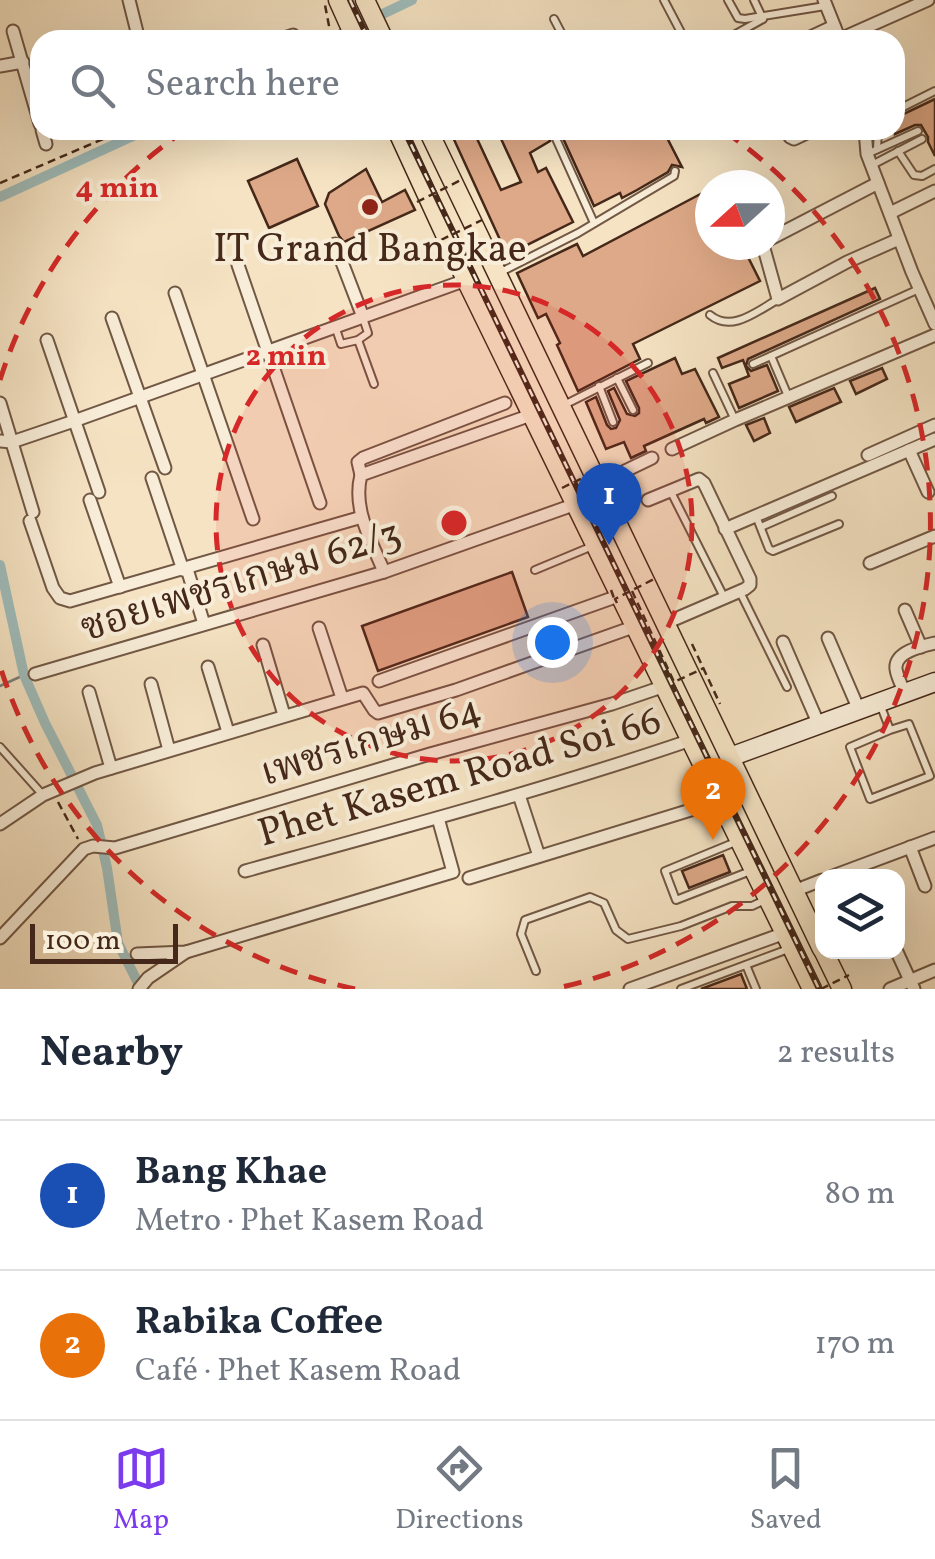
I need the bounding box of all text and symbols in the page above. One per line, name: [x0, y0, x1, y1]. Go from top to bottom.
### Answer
search box: [30, 30, 905, 140]
icon: search: [65, 58, 120, 113]
text: Search here: [145, 59, 340, 112]
text: 4 min: [75, 168, 159, 210]
north arrow: [695, 170, 785, 260]
marker: IT Grand Bangkae: [359, 196, 381, 218]
place label: IT Grand Bangkae: [213, 223, 527, 279]
text: 2 min: [246, 336, 326, 378]
pin: 1: [576, 462, 642, 545]
centre of rings: [436, 505, 472, 541]
street label: ซอยเพชรเกษม 62/3: [74, 507, 408, 658]
your location: [527, 617, 578, 668]
street label: เพชรเกษม 64: [254, 683, 489, 803]
street label: Phet Kasem Road Soi 66: [252, 694, 668, 863]
pin: 2: [680, 758, 746, 840]
map controls: [815, 869, 905, 959]
button: layers: [815, 869, 905, 959]
scale bar: [30, 919, 178, 964]
text: 100 m: [45, 922, 120, 961]
text: Nearby: [40, 1025, 183, 1084]
text: 2 results: [777, 1032, 895, 1076]
text: Bang Khae: [135, 1147, 327, 1200]
text: 1: [66, 1173, 79, 1217]
text: 80 m: [825, 1173, 895, 1217]
text: Metro · Phet Kasem Road: [135, 1200, 484, 1244]
text: Rabika Coffee: [135, 1297, 383, 1350]
text: 2: [64, 1323, 81, 1367]
text: 170 m: [814, 1323, 895, 1367]
text: Café · Phet Kasem Road: [135, 1350, 461, 1394]
tab: Map: [113, 1441, 169, 1540]
tab: Directions: [395, 1441, 524, 1540]
tab: Saved: [750, 1441, 822, 1540]

